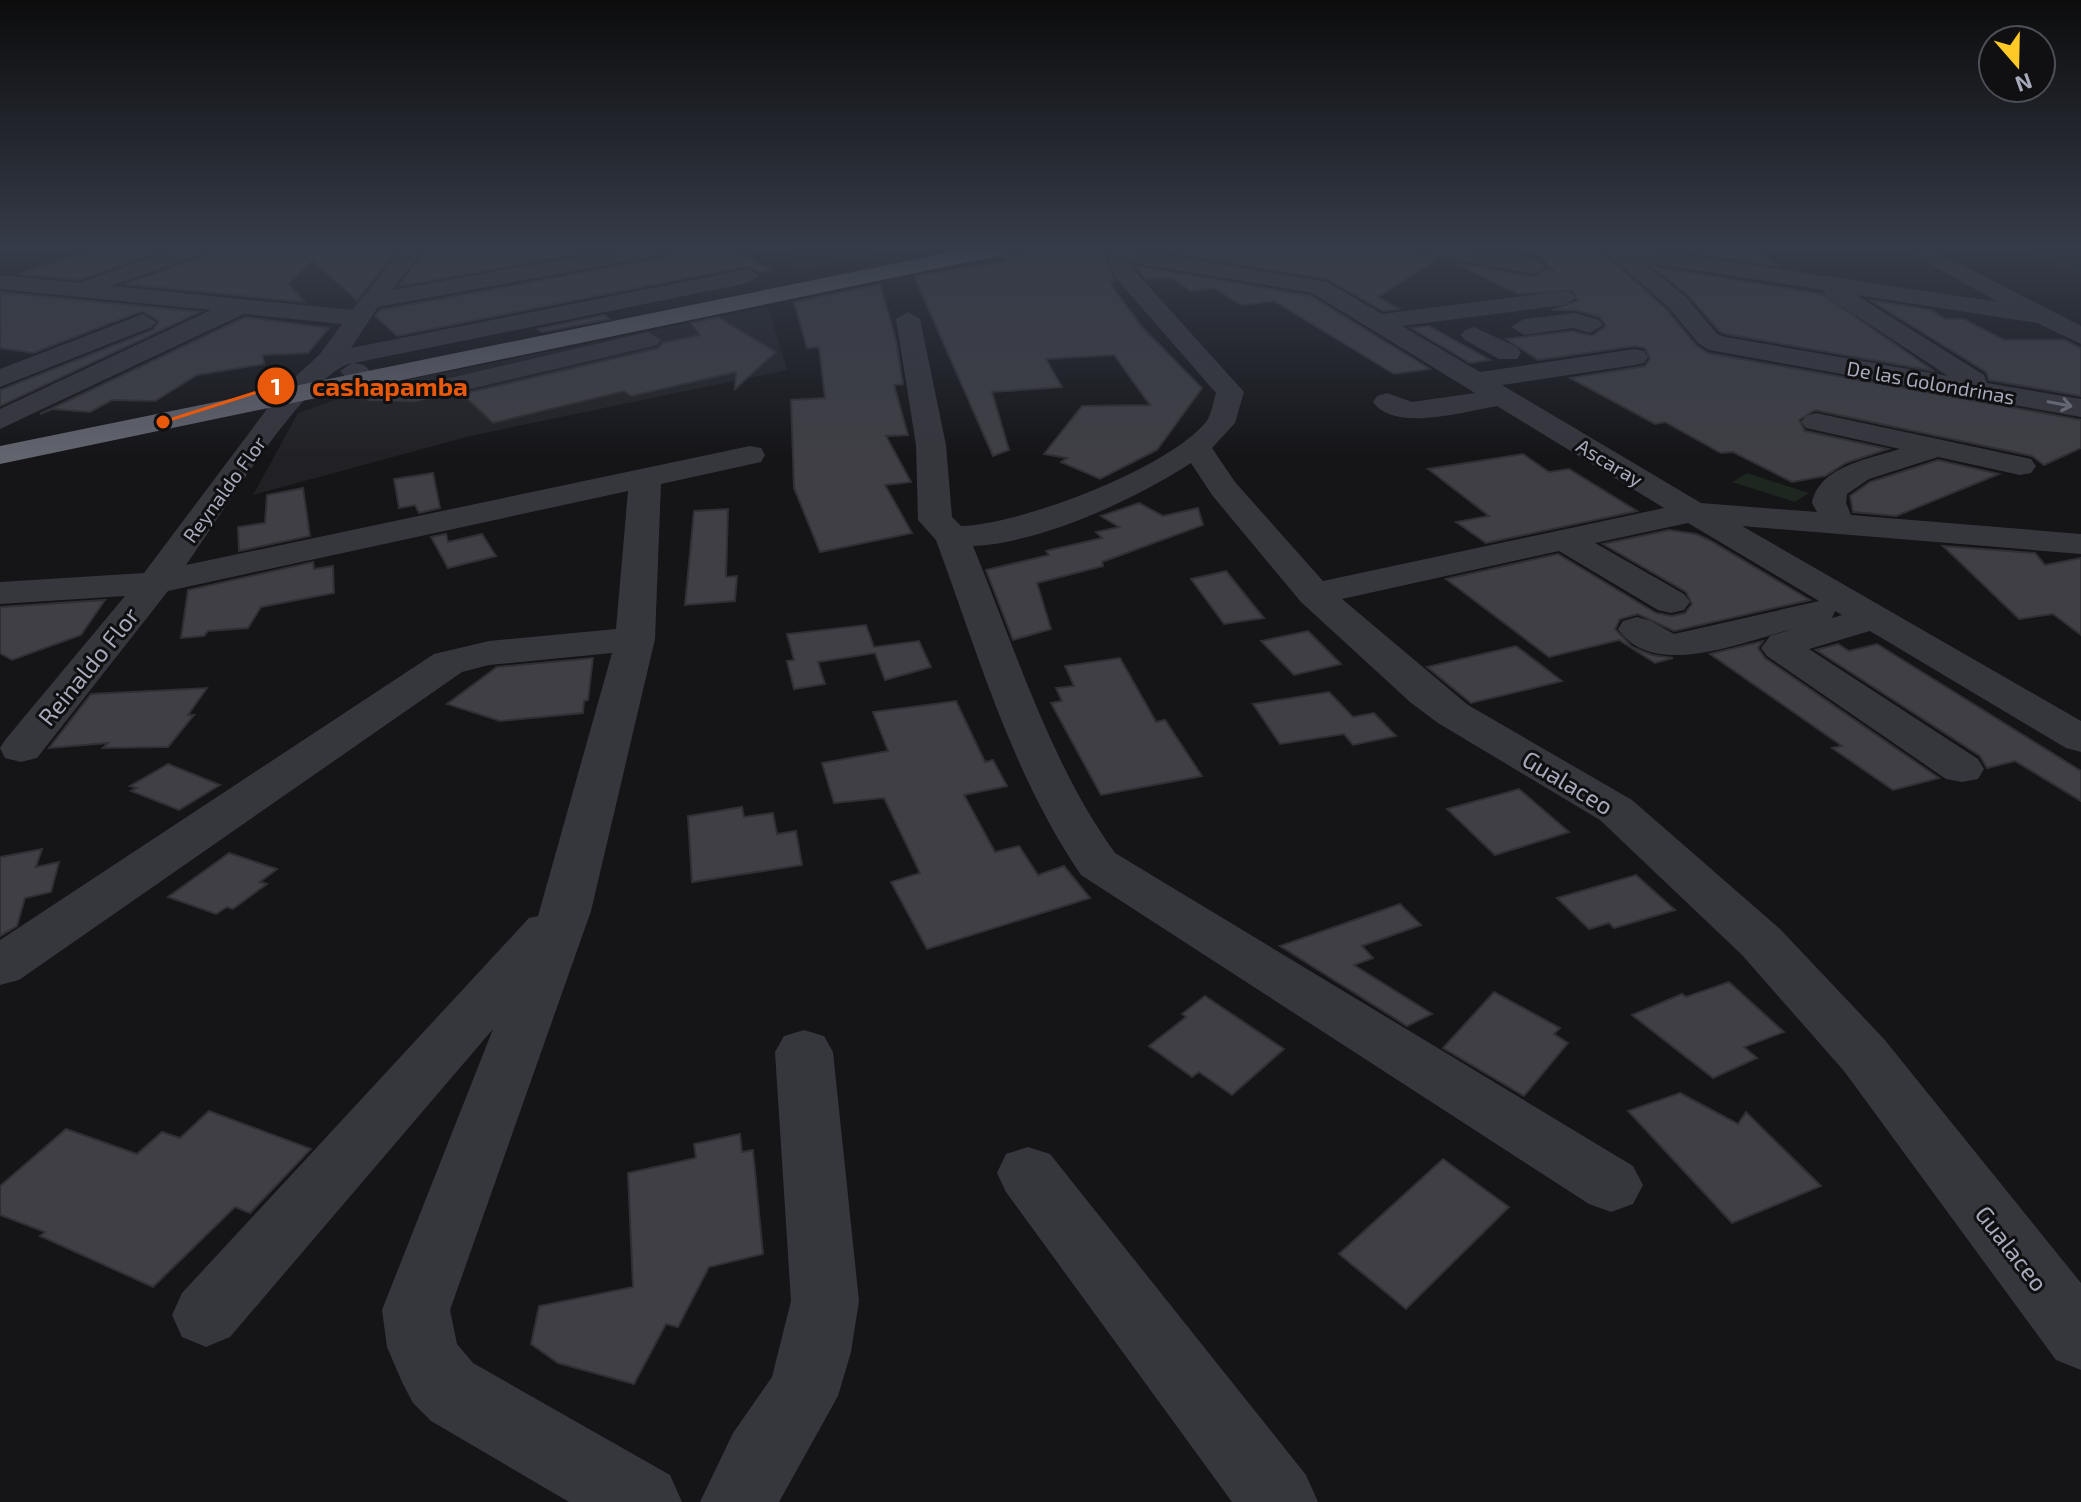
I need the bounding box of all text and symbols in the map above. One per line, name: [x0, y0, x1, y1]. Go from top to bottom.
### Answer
north arrow: [1977, 24, 2057, 104]
text: N: [2012, 69, 2036, 99]
street label: De las Golondrinas: [1845, 355, 2017, 409]
callout: cashapamba: [256, 361, 484, 411]
text: cashapamba: [312, 370, 468, 401]
text: 1: [271, 371, 281, 400]
one-way arrow: [2046, 398, 2072, 413]
street label: Reynaldo Flor: [177, 431, 271, 547]
street label: Ascaray: [1573, 433, 1648, 491]
street label: Reinaldo Flor: [31, 601, 145, 731]
street label: Gualaceo: [1518, 744, 1618, 820]
street label: Gualaceo: [1970, 1200, 2054, 1296]

